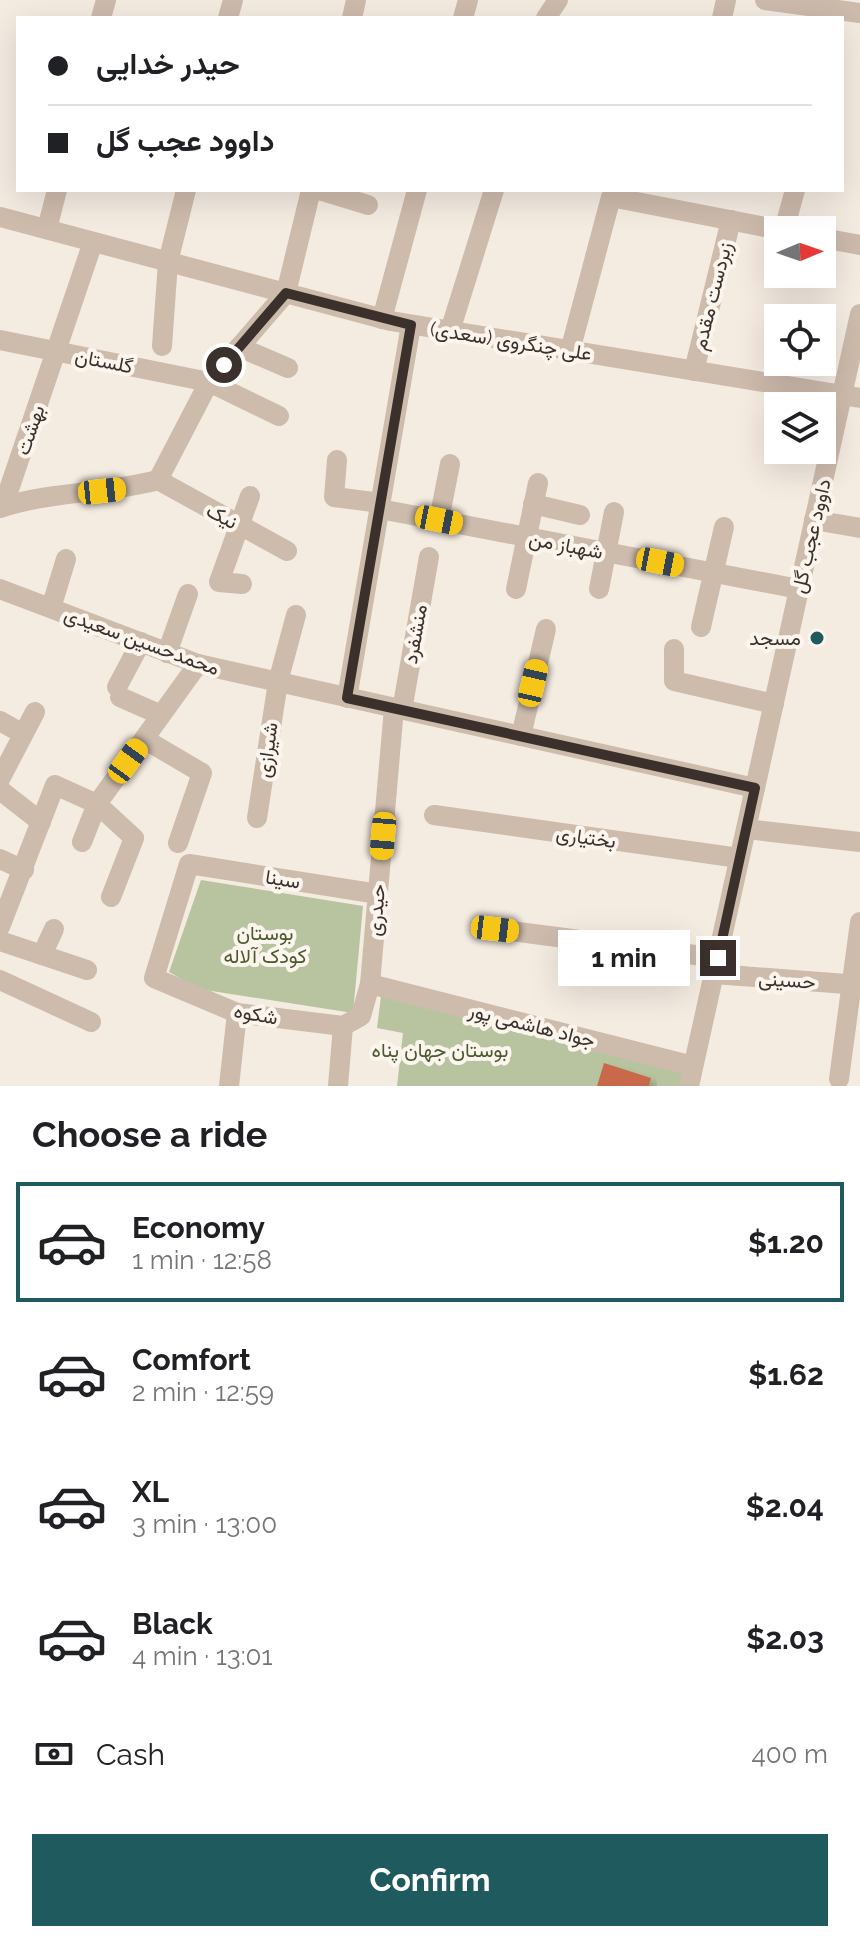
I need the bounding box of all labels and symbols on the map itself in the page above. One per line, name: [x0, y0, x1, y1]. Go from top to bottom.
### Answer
north arrow: [764, 216, 836, 288]
street label: زبردست مقدم: [687, 239, 738, 353]
street label: علی چنگروی (سعدی): [428, 316, 594, 368]
street label: گلستان: [73, 344, 135, 378]
route start: [206, 347, 242, 383]
street label: بهشت: [10, 402, 51, 458]
street label: داوود عجب گل: [786, 476, 837, 596]
car: [77, 477, 127, 505]
street label: نیک: [202, 498, 242, 534]
car: [413, 504, 465, 536]
street label: شهباز من: [527, 526, 605, 565]
car: [634, 546, 686, 578]
street label: محمدحسین سعیدی: [61, 602, 223, 680]
street label: منشفرد: [398, 602, 433, 666]
place label: مسجد: [749, 626, 801, 650]
marker: مسجد: [808, 629, 826, 647]
car: [516, 657, 550, 709]
street label: شیرازی: [251, 721, 284, 779]
car: [104, 735, 152, 787]
car: [369, 811, 397, 861]
street label: بختیاری: [554, 821, 617, 854]
street label: سینا: [264, 864, 302, 894]
street label: حیدری: [362, 883, 391, 937]
car: [470, 914, 520, 944]
park label: بوستان کودک آلاله: [223, 921, 307, 969]
callout: 1 min: [558, 930, 690, 986]
route end: [700, 940, 736, 976]
street label: حسینی: [758, 966, 816, 994]
street label: جواد هاشمی پور: [465, 997, 598, 1054]
street label: شکوه: [232, 998, 280, 1031]
park label: بوستان جهان پناه: [372, 1038, 508, 1064]

